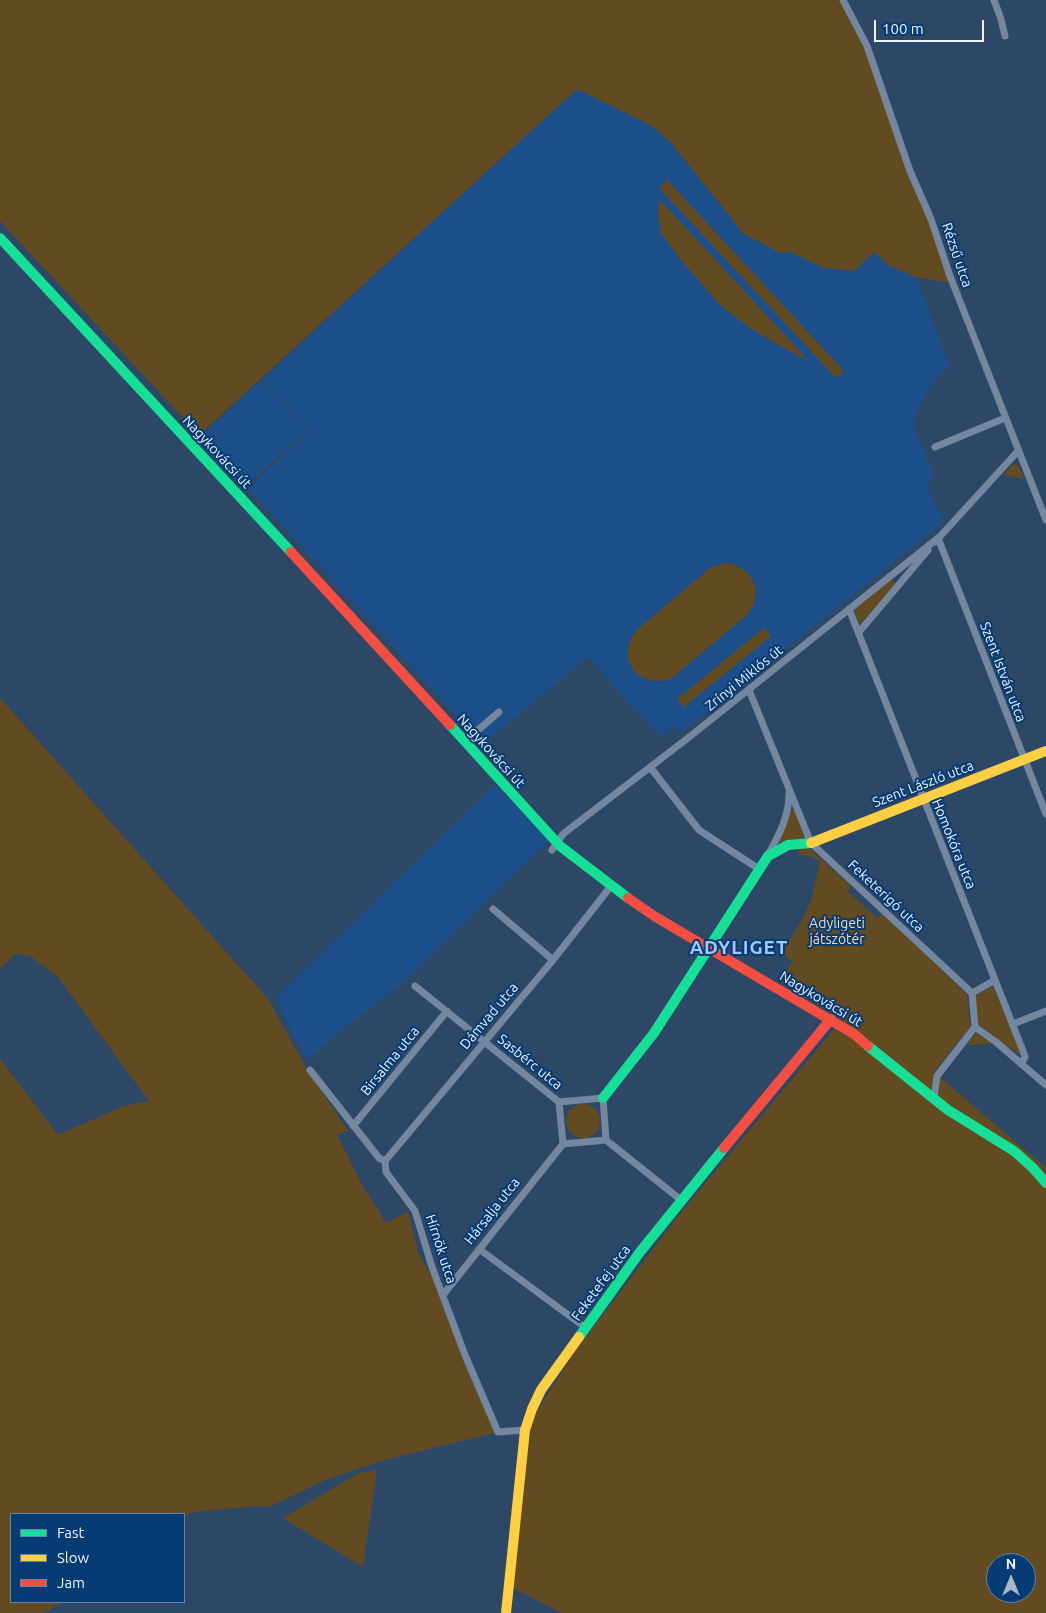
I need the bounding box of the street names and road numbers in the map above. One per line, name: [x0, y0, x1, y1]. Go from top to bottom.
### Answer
street label: Rézsű utca: [938, 220, 976, 290]
street label: Nagykovácsi út: [179, 412, 255, 492]
street label: Szent István utca: [976, 620, 1030, 724]
street label: Zrínyi Miklós út: [702, 642, 786, 714]
street label: Nagykovácsi út: [453, 711, 529, 791]
street label: Szent László utca: [870, 757, 976, 811]
street label: Homokóra utca: [928, 796, 980, 892]
street label: Feketerigó utca: [844, 856, 928, 936]
street label: Nagykovácsi út: [777, 968, 865, 1030]
street label: Dámvad utca: [456, 979, 522, 1053]
street label: Birsalma utca: [357, 1023, 423, 1099]
street label: Sasbérc utca: [494, 1031, 566, 1093]
street label: Hársalja utca: [461, 1174, 523, 1248]
street label: Hírnök utca: [422, 1212, 460, 1286]
street label: Feketefej utca: [568, 1242, 634, 1324]

